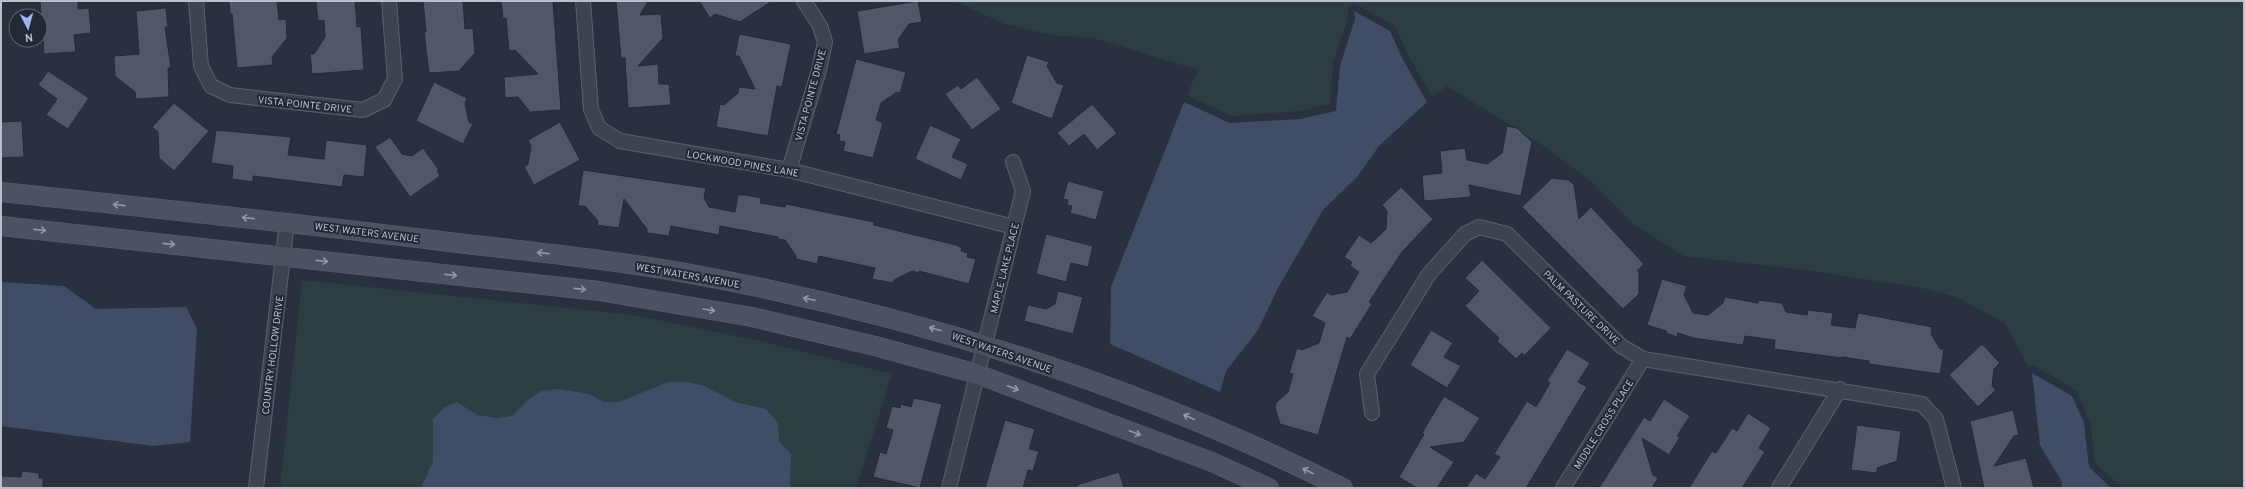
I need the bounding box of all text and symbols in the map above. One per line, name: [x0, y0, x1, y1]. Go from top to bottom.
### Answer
north arrow: [8, 8, 48, 48]
text: N: [24, 30, 34, 44]
street label: VISTA POINTE DRIVE: [793, 48, 830, 143]
street label: VISTA POINTE DRIVE: [257, 94, 353, 117]
street label: LOCKWOOD PINES LANE: [686, 148, 800, 181]
one-way arrow: [113, 201, 126, 208]
one-way arrow: [242, 214, 255, 222]
street label: WEST WATERS AVENUE: [314, 221, 420, 246]
street label: MAPLE LAKE PLACE: [988, 222, 1023, 315]
one-way arrow: [33, 227, 46, 234]
one-way arrow: [162, 240, 175, 248]
one-way arrow: [537, 249, 550, 257]
one-way arrow: [315, 257, 328, 264]
street label: WEST WATERS AVENUE: [635, 261, 741, 292]
street label: PALM PASTURE DRIVE: [1540, 268, 1622, 348]
one-way arrow: [444, 271, 457, 279]
one-way arrow: [573, 285, 586, 293]
one-way arrow: [803, 294, 816, 302]
street label: COUNTRY HOLLOW DRIVE: [260, 295, 287, 415]
one-way arrow: [702, 306, 715, 314]
one-way arrow: [929, 325, 942, 333]
street label: WEST WATERS AVENUE: [950, 330, 1053, 377]
street label: MIDDLE CROSS PLACE: [1571, 377, 1637, 472]
one-way arrow: [1007, 384, 1019, 392]
one-way arrow: [1184, 413, 1196, 421]
one-way arrow: [1128, 430, 1140, 438]
one-way arrow: [1302, 466, 1314, 474]

